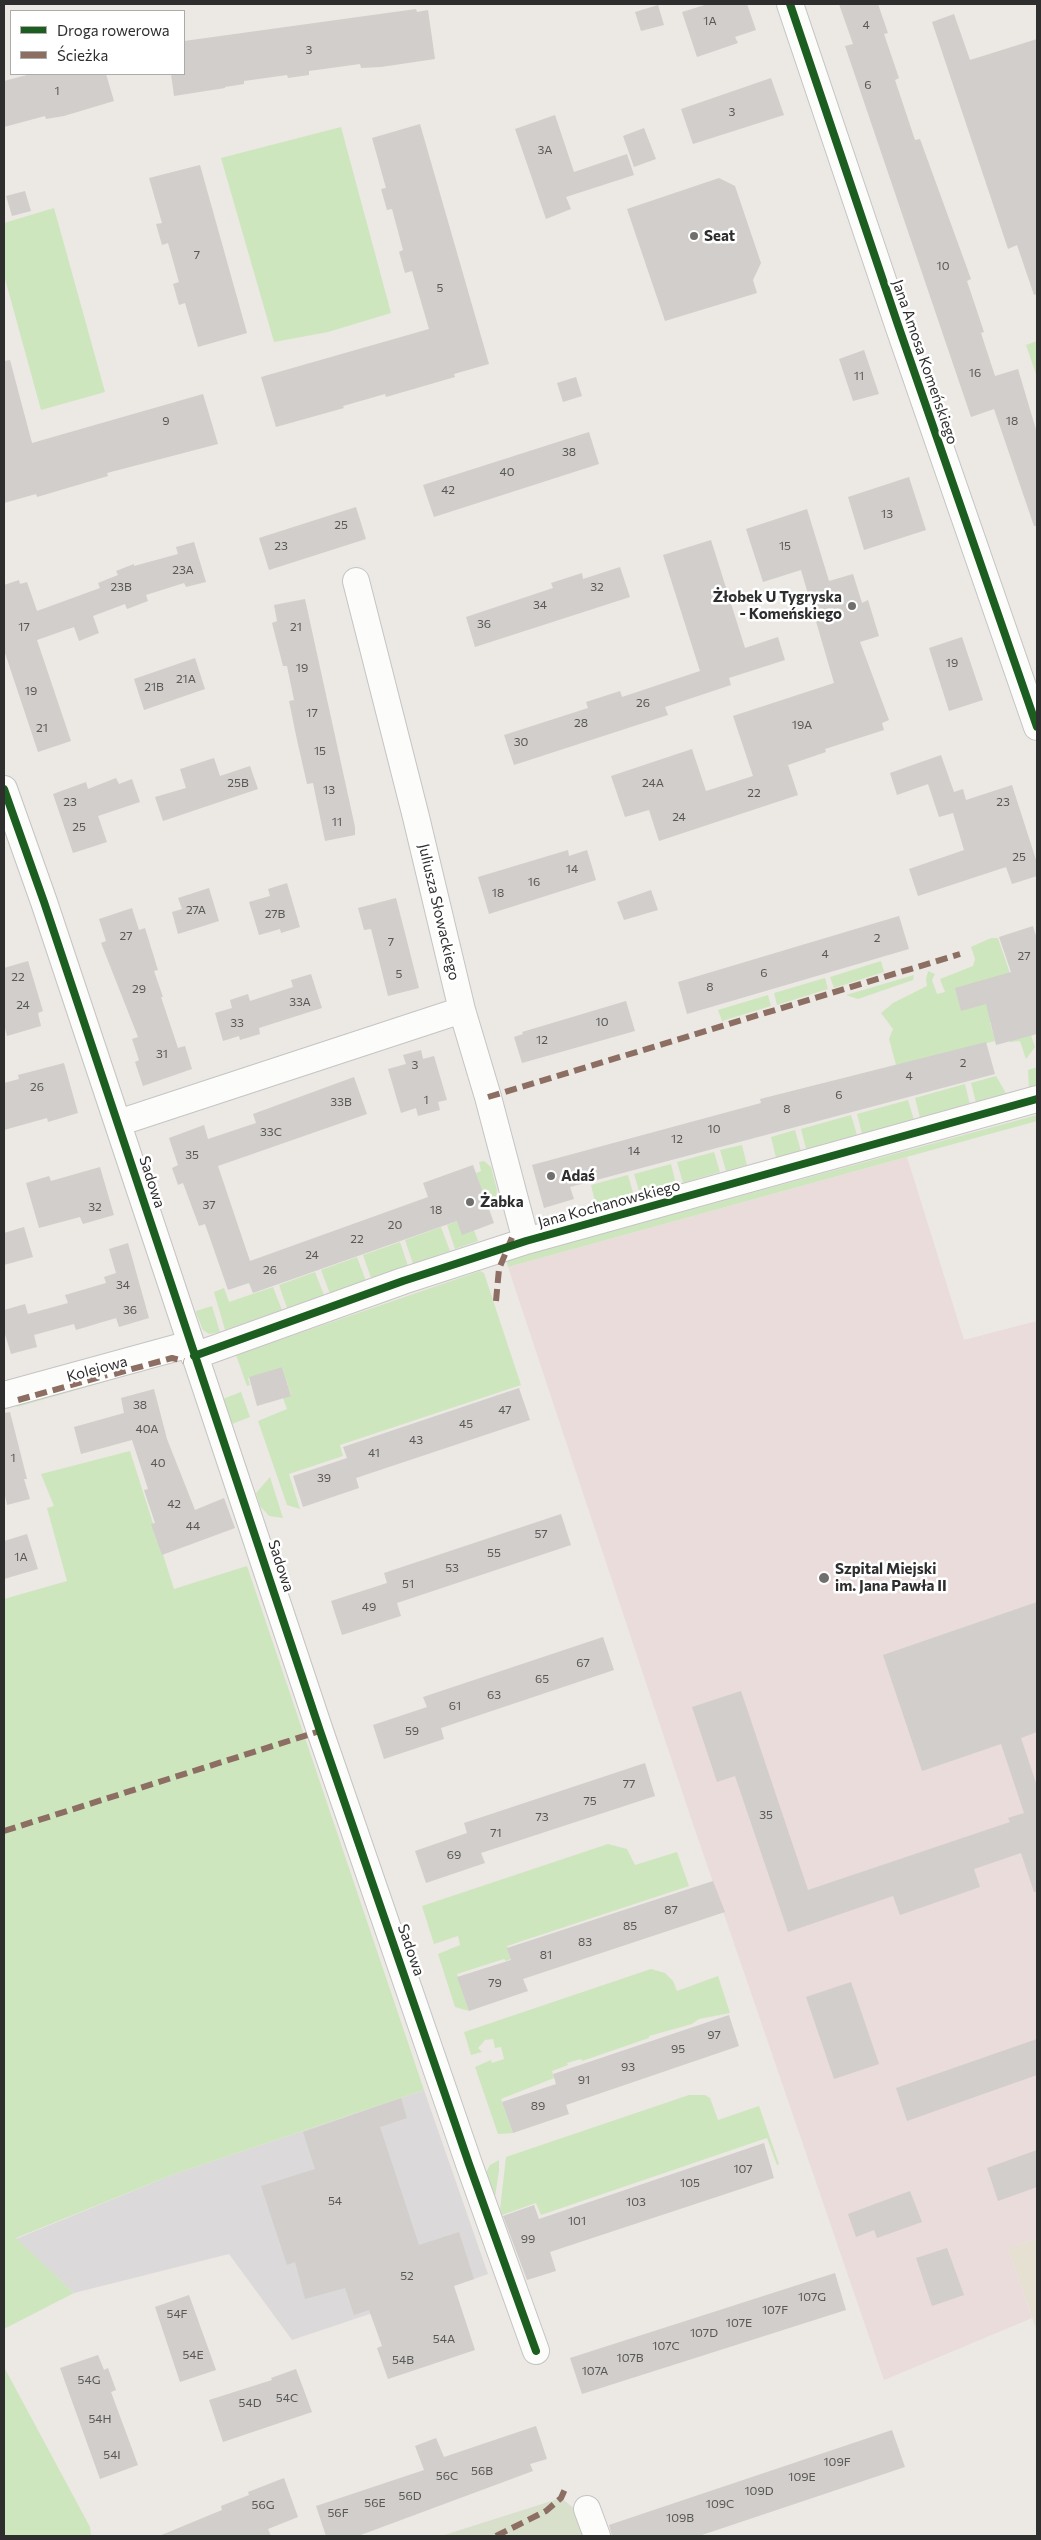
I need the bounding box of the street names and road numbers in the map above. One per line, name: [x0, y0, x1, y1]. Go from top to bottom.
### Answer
street label: Jana Amosa Komeńskiego: [888, 277, 962, 447]
street label: Juliusza Słowackiego: [415, 842, 463, 982]
street label: Sadowa: [135, 1154, 169, 1210]
street label: Jana Kochanowskiego: [536, 1176, 682, 1232]
street label: Kolejowa: [65, 1352, 129, 1386]
street label: Sadowa: [264, 1538, 298, 1594]
street label: Sadowa: [394, 1922, 428, 1978]

